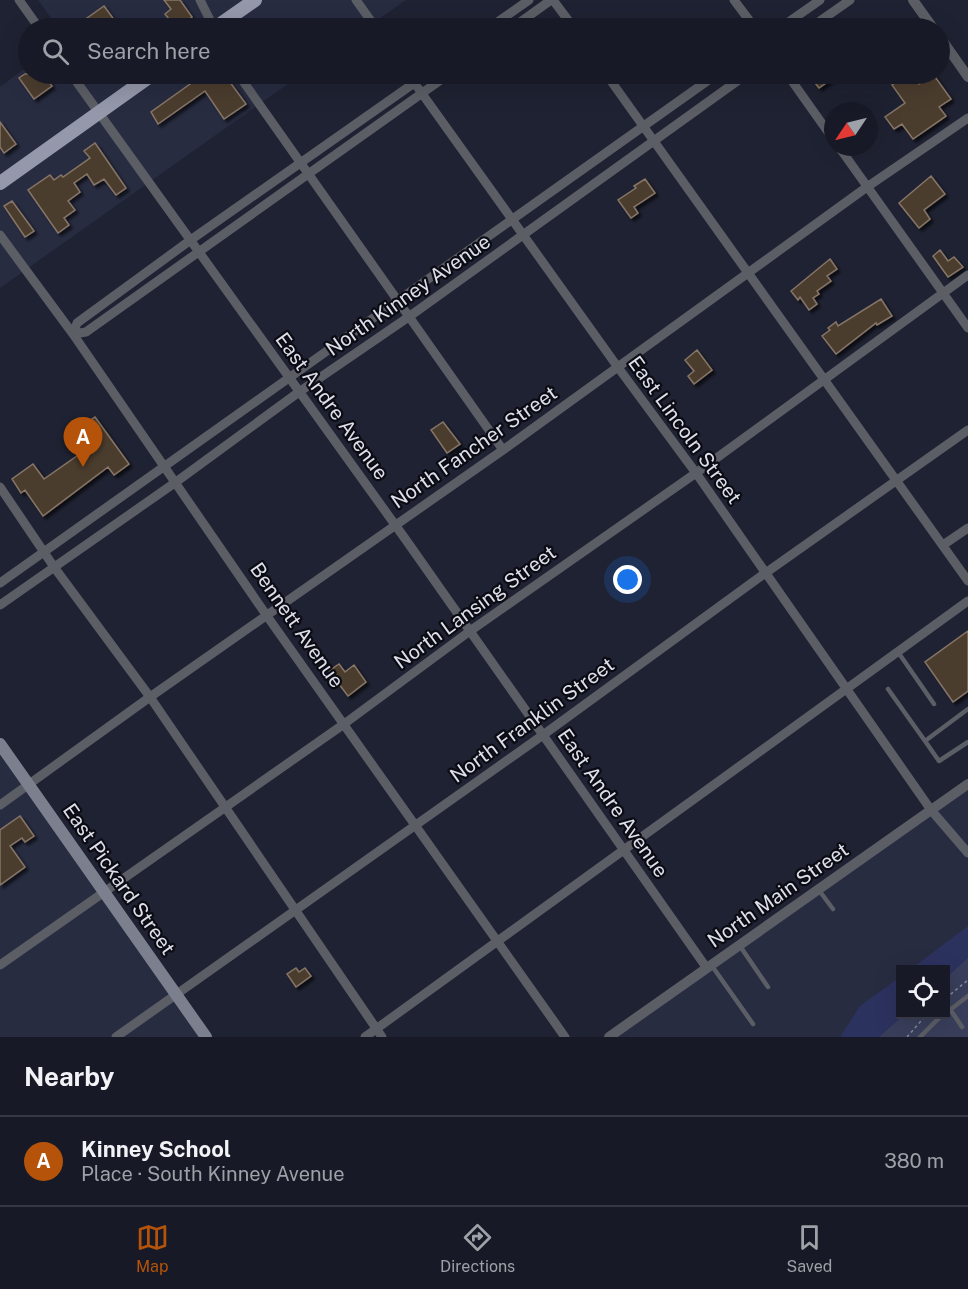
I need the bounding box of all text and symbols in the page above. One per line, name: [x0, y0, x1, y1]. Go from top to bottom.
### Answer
search box: [18, 18, 950, 84]
icon: search: [39, 35, 72, 68]
text: Search here: [87, 38, 211, 64]
north arrow: [824, 102, 878, 156]
street label: North Kinney Avenue: [321, 229, 495, 361]
street label: East Andre Avenue: [271, 328, 393, 484]
street label: East Lincoln Street: [623, 351, 747, 509]
street label: North Fancher Street: [386, 381, 562, 513]
pin: A: [64, 418, 103, 467]
street label: North Lansing Street: [389, 540, 561, 674]
street label: Bennett Avenue: [245, 558, 349, 692]
your location: [613, 565, 642, 594]
street label: North Franklin Street: [445, 652, 619, 788]
street label: East Andre Avenue: [553, 724, 673, 882]
street label: East Pickard Street: [58, 799, 180, 959]
street label: North Main Street: [703, 837, 853, 953]
map controls: [896, 965, 950, 1019]
button: locate: [896, 965, 950, 1019]
text: Nearby: [24, 1061, 114, 1092]
text: Kinney School: [81, 1136, 231, 1162]
text: A: [36, 1149, 51, 1173]
text: 380 m: [884, 1149, 944, 1173]
text: Place · South Kinney Avenue: [81, 1162, 345, 1186]
tab: Map: [136, 1221, 169, 1276]
tab: Directions: [440, 1221, 515, 1276]
tab: Saved: [787, 1221, 832, 1276]

